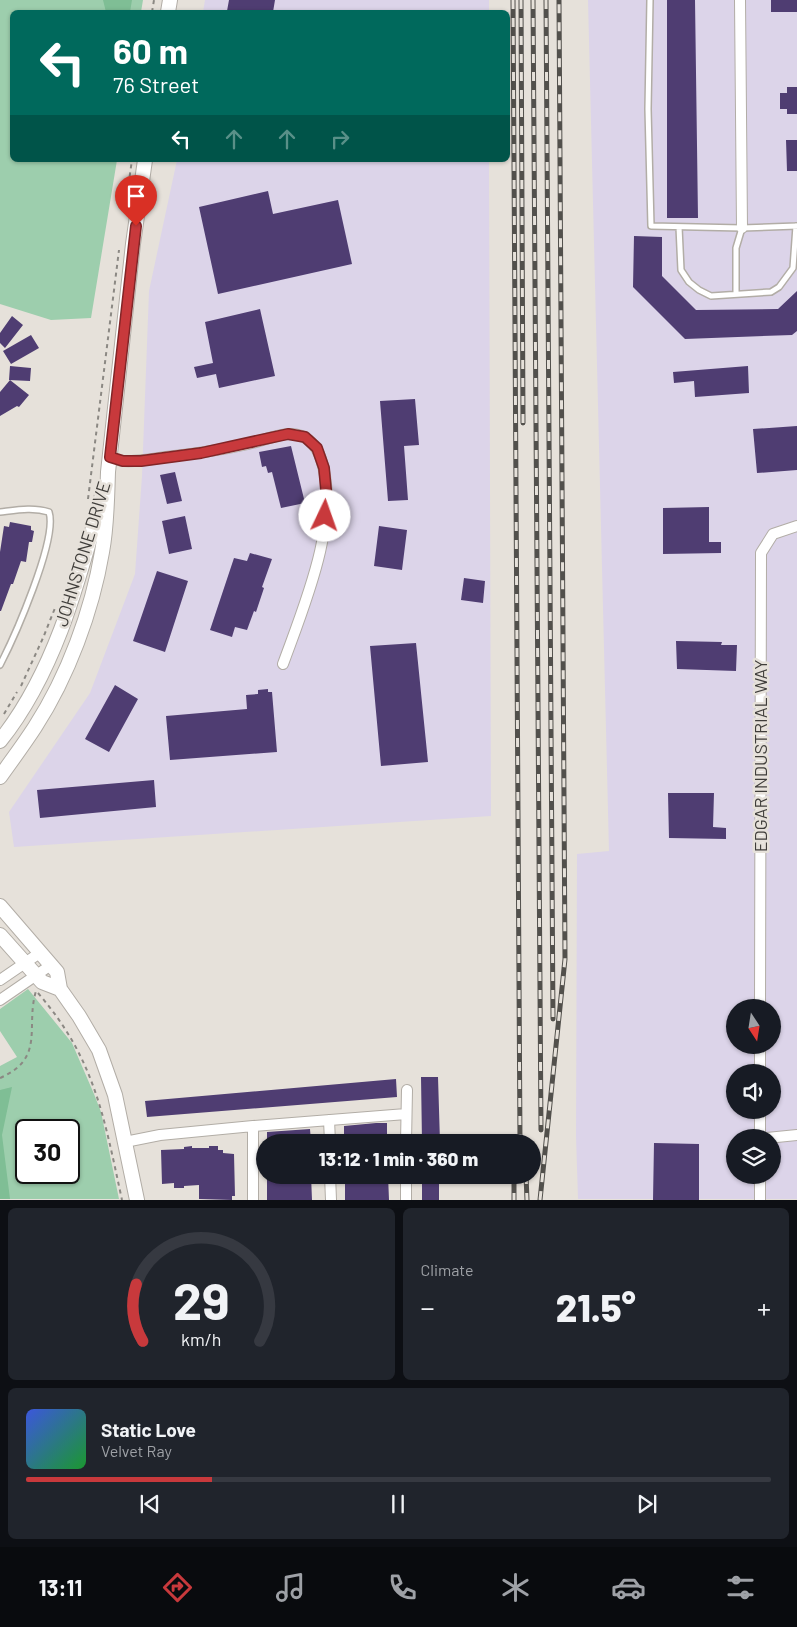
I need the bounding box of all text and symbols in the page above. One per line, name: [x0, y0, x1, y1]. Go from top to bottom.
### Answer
text: 60 m: [113, 29, 188, 71]
icon: left: [30, 30, 95, 95]
text: 76 Street: [113, 71, 199, 97]
icon: left: [167, 125, 195, 153]
icon: ahead: [220, 125, 248, 153]
icon: ahead: [273, 125, 301, 153]
icon: right: [326, 125, 354, 153]
pin: [115, 175, 157, 226]
icon: arrive: [122, 182, 150, 210]
street label: JOHNSTONE DRIVE: [50, 479, 115, 629]
position arrow: [298, 489, 350, 541]
street label: EDGAR INDUSTRIAL WAY: [749, 660, 771, 852]
north arrow: [726, 999, 781, 1054]
map controls: [726, 999, 781, 1184]
button: sound: [726, 1064, 781, 1119]
speed limit sign: 30: [15, 1119, 80, 1184]
button: layers: [726, 1129, 781, 1184]
text: 13:12 · 1 min · 360 m: [319, 1147, 478, 1170]
text: Climate: [421, 1260, 473, 1279]
text: 29: [173, 1268, 230, 1330]
text: 21.5°: [556, 1284, 636, 1330]
text: −: [421, 1290, 435, 1324]
text: +: [757, 1290, 771, 1324]
text: km/h: [181, 1328, 221, 1350]
text: Static Love: [101, 1418, 196, 1441]
text: Velvet Ray: [101, 1441, 172, 1460]
icon: previous: [136, 1490, 164, 1518]
icon: pause: [384, 1490, 412, 1518]
icon: next: [633, 1490, 661, 1518]
icon: directions: [160, 1570, 195, 1605]
icon: music: [273, 1570, 308, 1605]
icon: phone: [385, 1570, 420, 1605]
icon: climate: [498, 1570, 533, 1605]
icon: car: [611, 1570, 646, 1605]
icon: filters: [723, 1570, 758, 1605]
text: 13:11: [39, 1574, 82, 1600]

